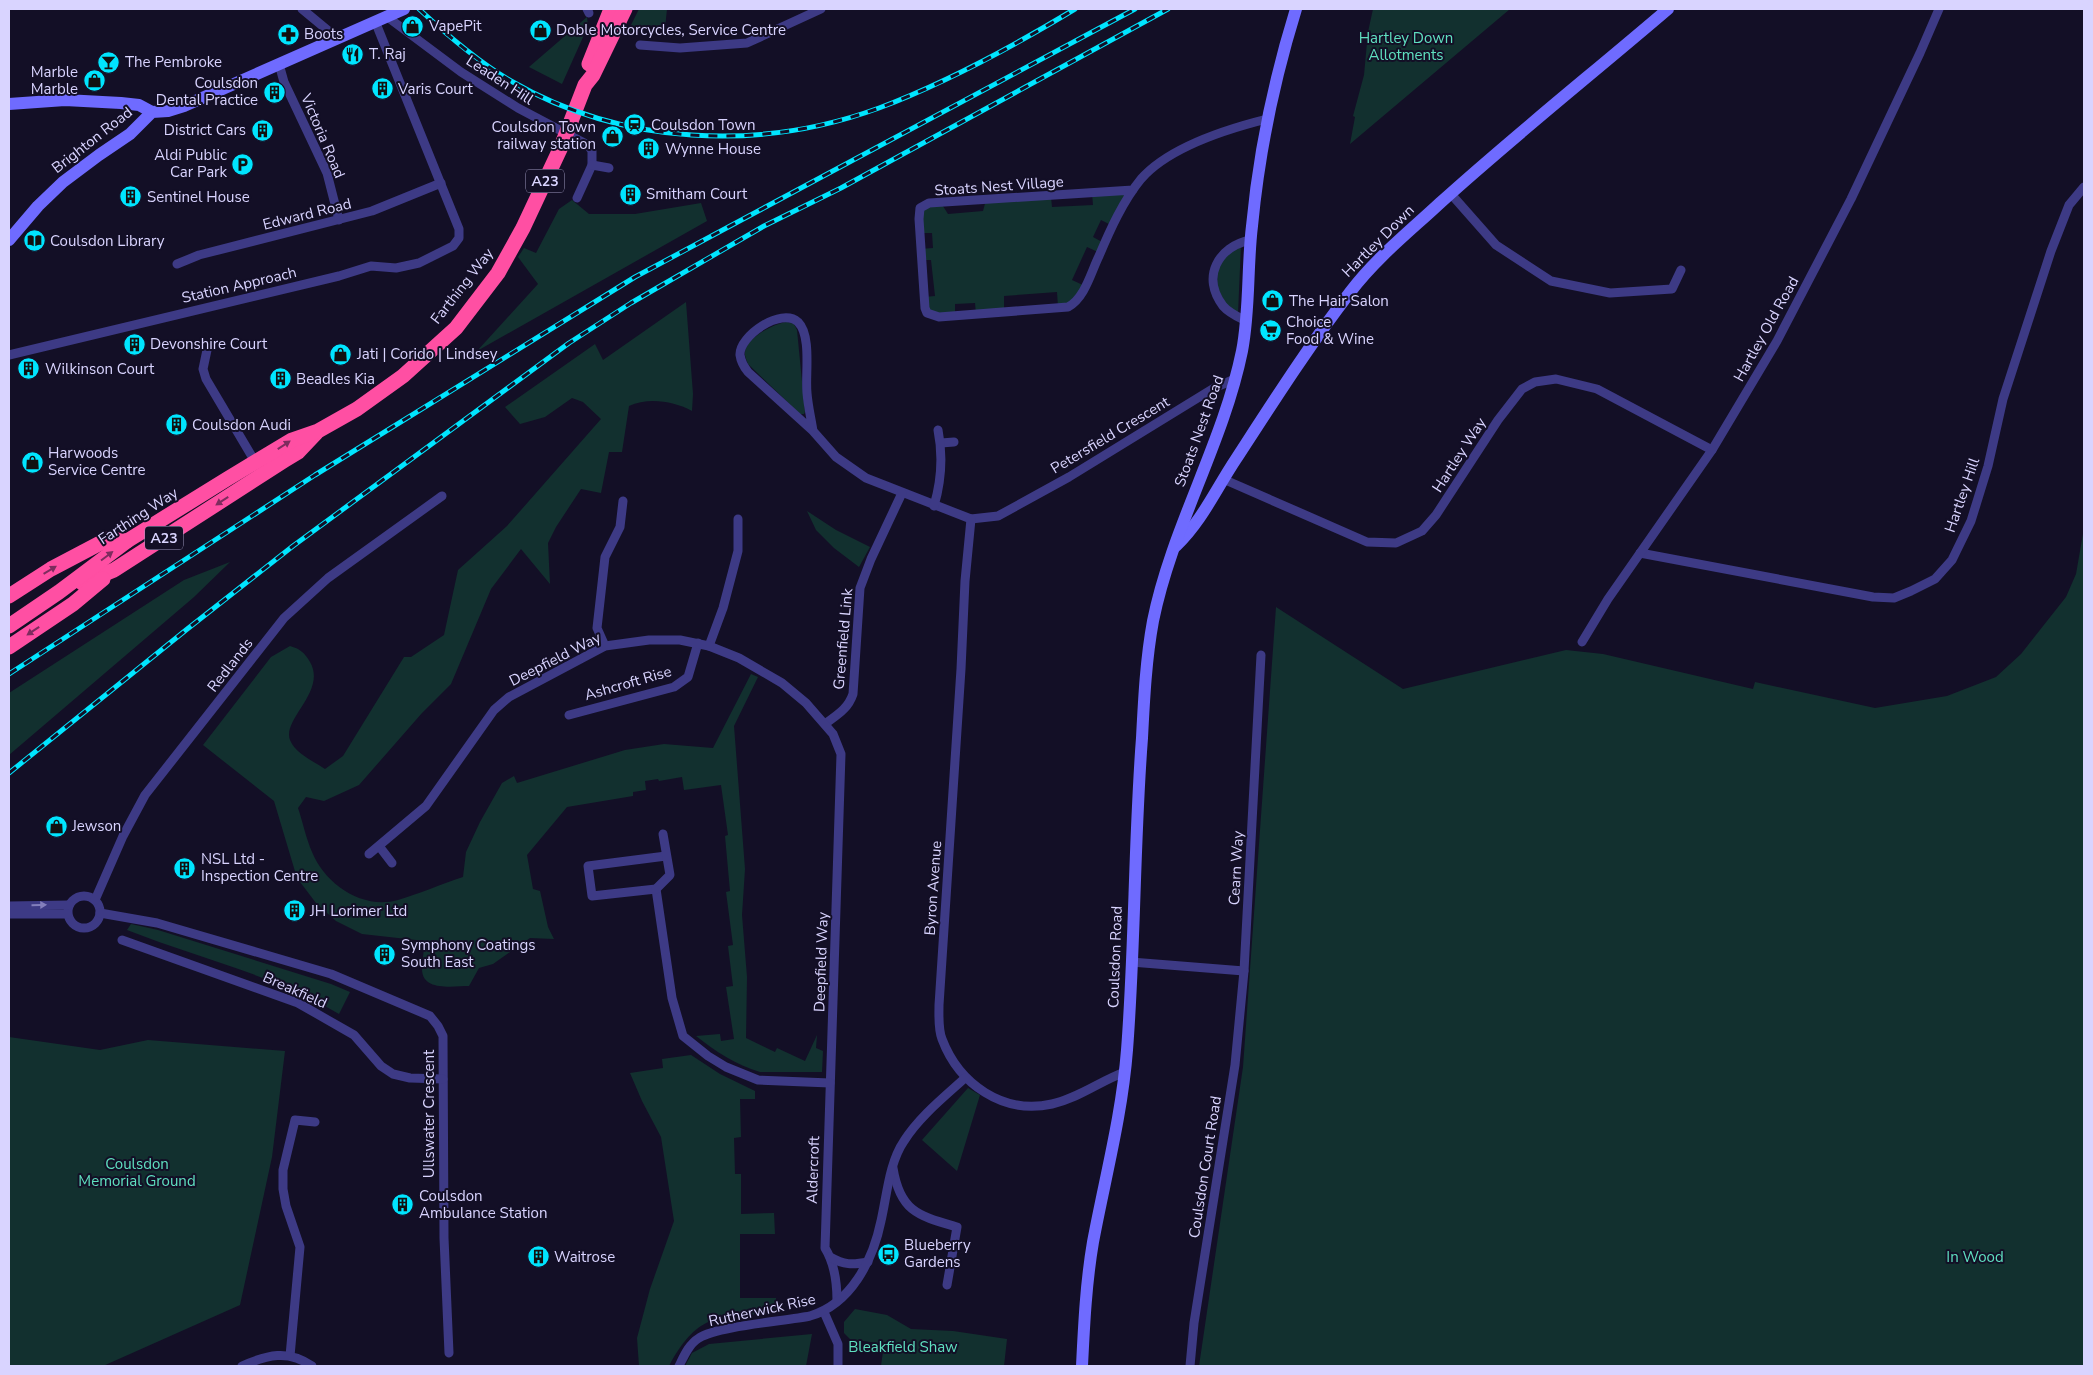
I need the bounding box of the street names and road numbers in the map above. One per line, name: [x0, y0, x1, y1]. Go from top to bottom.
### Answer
street label: Leaden Hill: [462, 51, 538, 110]
street label: Victoria Road: [296, 90, 350, 181]
street label: Brighton Road: [48, 102, 136, 178]
road number: A23: [526, 170, 564, 192]
street label: Stoats Nest Village: [934, 171, 1064, 201]
street label: Edward Road: [261, 193, 353, 235]
street label: Hartley Down: [1337, 200, 1419, 282]
street label: Farthing Way: [426, 244, 498, 328]
street label: Station Approach: [180, 262, 298, 308]
street label: Hartley Old Road: [1729, 273, 1803, 385]
street label: Stoats Nest Road: [1170, 373, 1228, 489]
street label: Petersfield Crescent: [1047, 391, 1174, 478]
street label: Hartley Way: [1427, 413, 1491, 496]
street label: Hartley Hill: [1940, 454, 1984, 535]
street label: Farthing Way: [94, 483, 182, 549]
road number: A23: [145, 526, 183, 550]
street label: Greenfield Link: [829, 587, 857, 690]
street label: Deepfield Way: [506, 627, 604, 691]
street label: Redlands: [203, 634, 257, 696]
street label: Ashcroft Rise: [582, 661, 674, 705]
street label: Cearn Way: [1224, 830, 1248, 906]
street label: Byron Avenue: [920, 840, 946, 936]
street label: Coulsdon Road: [1103, 906, 1127, 1008]
street label: Deepfield Way: [809, 911, 833, 1012]
street label: Breakfield: [260, 967, 330, 1013]
street label: Ullswater Crescent: [419, 1049, 439, 1178]
street label: Coulsdon Court Road: [1184, 1095, 1226, 1239]
street label: Aldercroft: [802, 1135, 824, 1204]
street label: Rutherwick Rise: [707, 1289, 817, 1331]

